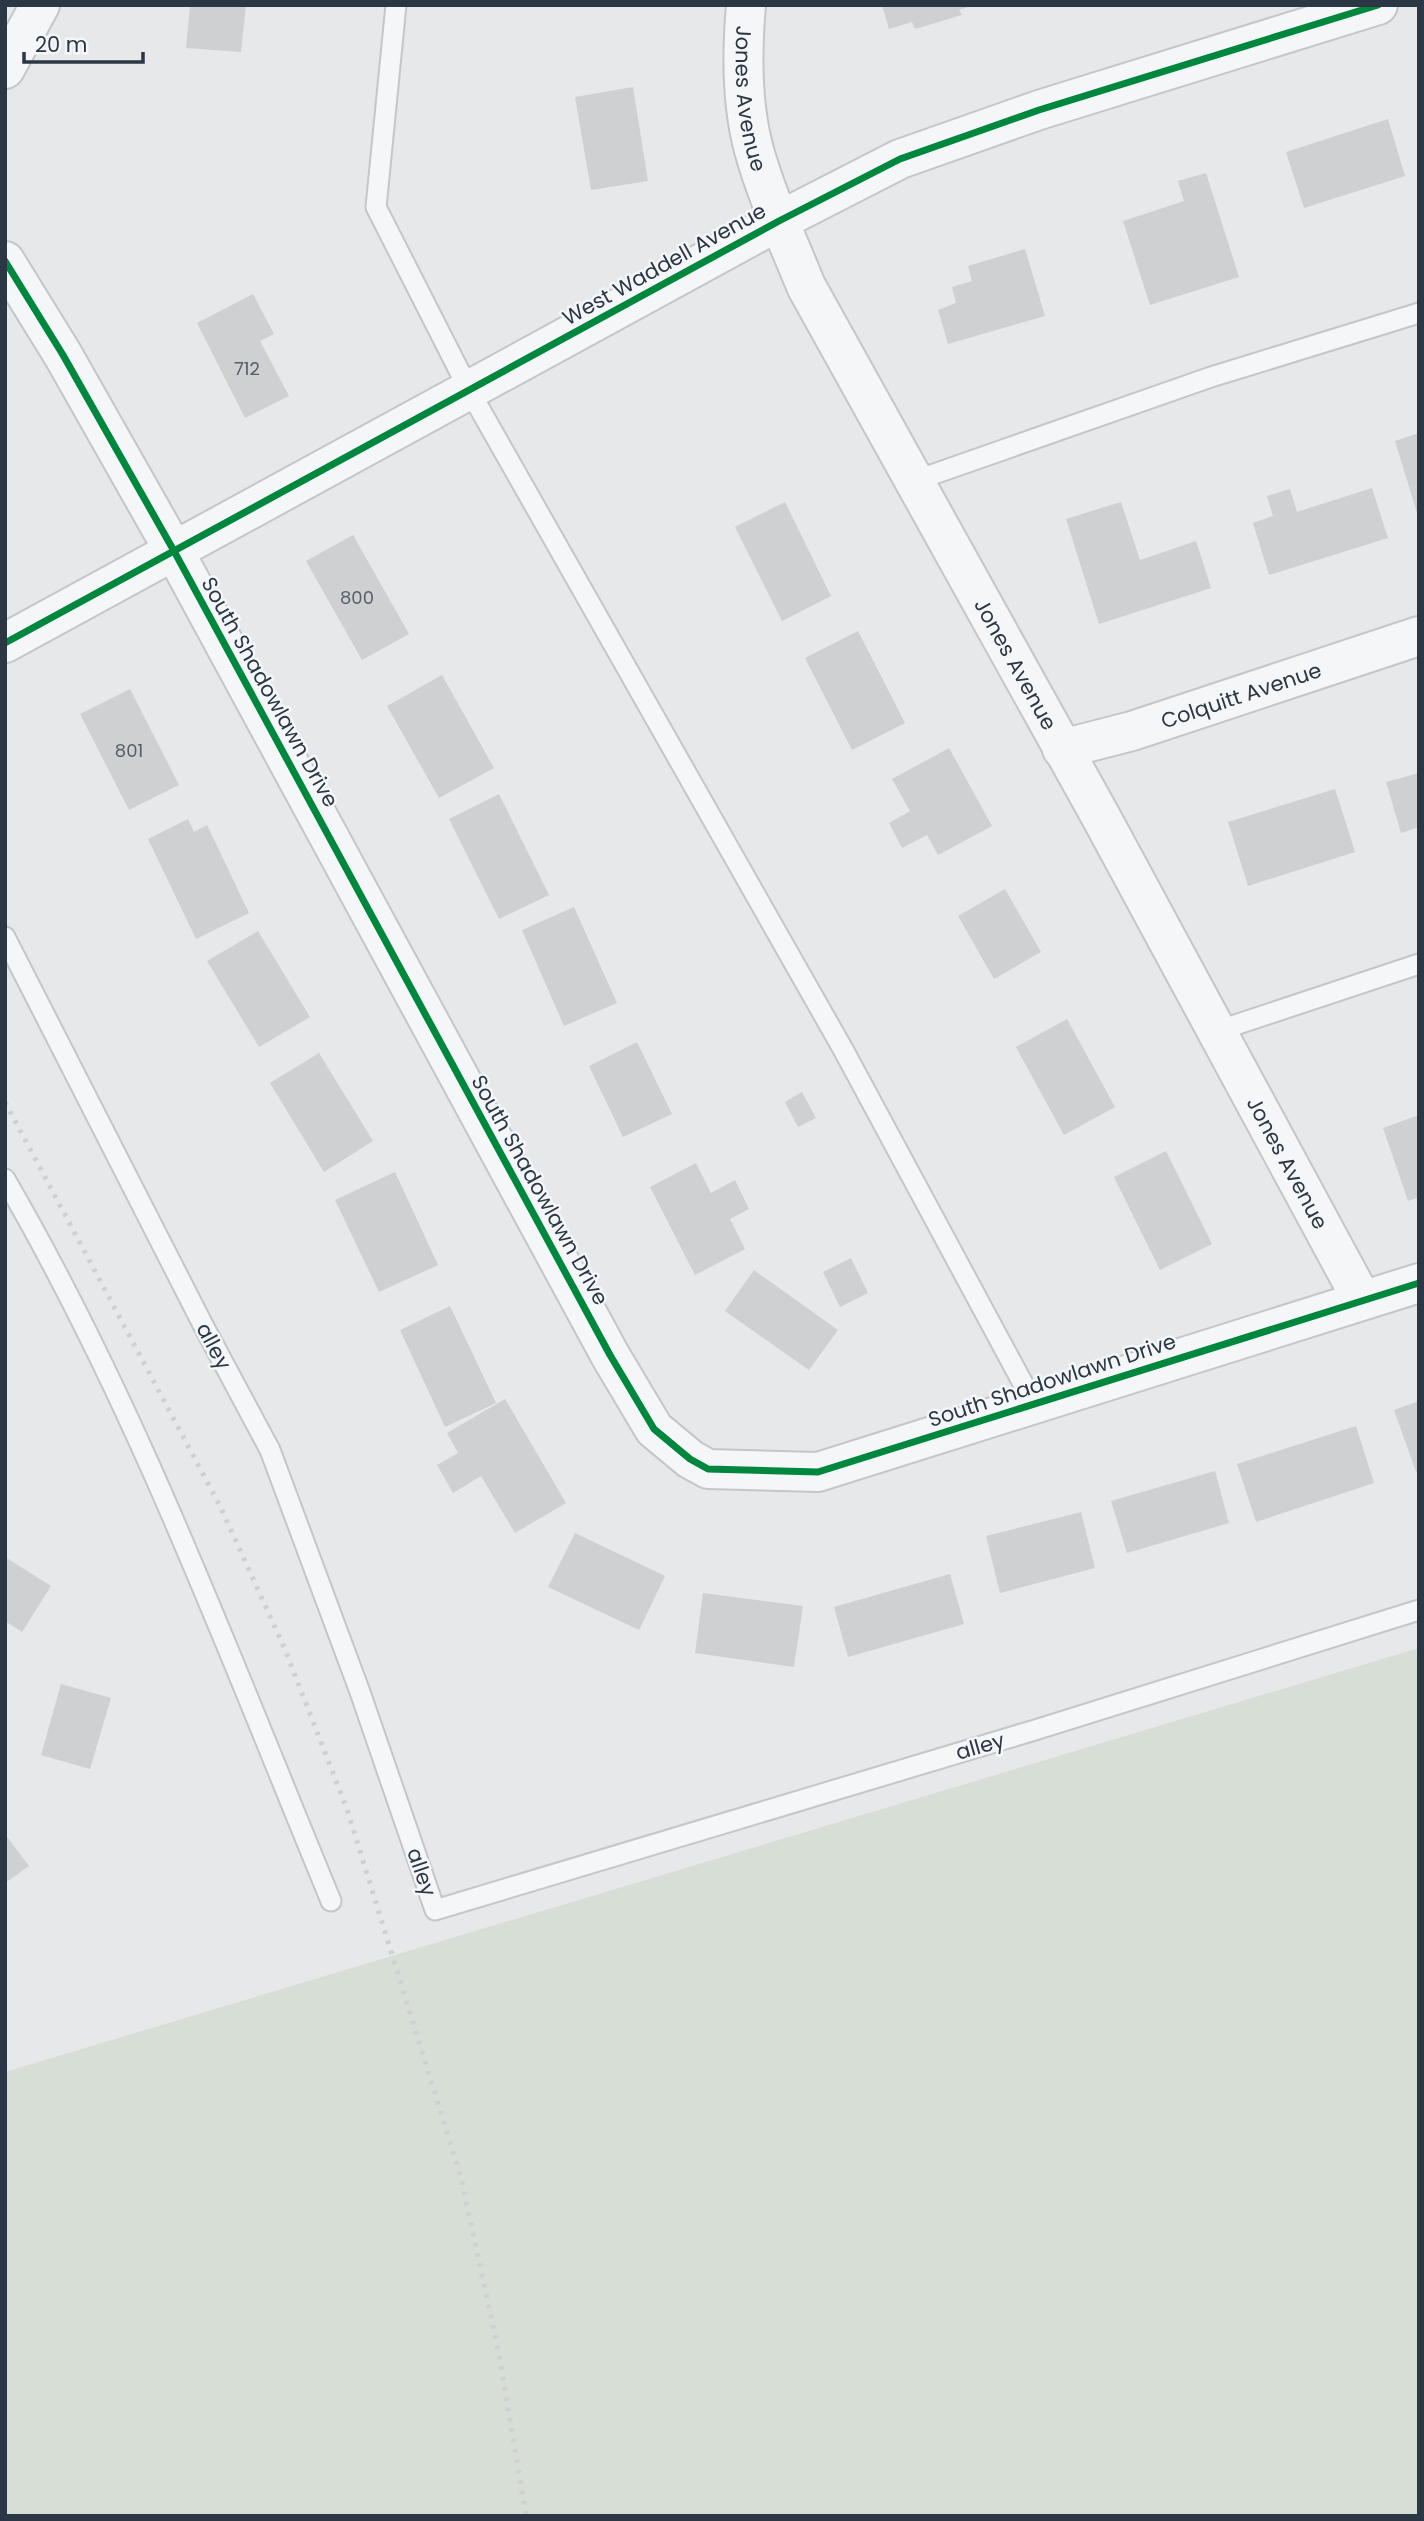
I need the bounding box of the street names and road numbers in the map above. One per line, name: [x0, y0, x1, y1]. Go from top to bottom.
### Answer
street label: Jones Avenue: [729, 25, 774, 175]
street label: West Waddell Avenue: [557, 196, 771, 332]
street label: South Shadowlawn Drive: [195, 572, 345, 812]
street label: Jones Avenue: [968, 593, 1064, 735]
street label: Colquitt Avenue: [1157, 655, 1325, 735]
street label: South Shadowlawn Drive: [465, 1070, 615, 1310]
street label: Jones Avenue: [1240, 1091, 1335, 1234]
street label: alley: [190, 1317, 238, 1375]
street label: South Shadowlawn Drive: [924, 1326, 1180, 1434]
street label: alley: [952, 1725, 1008, 1767]
street label: alley: [400, 1844, 444, 1900]

